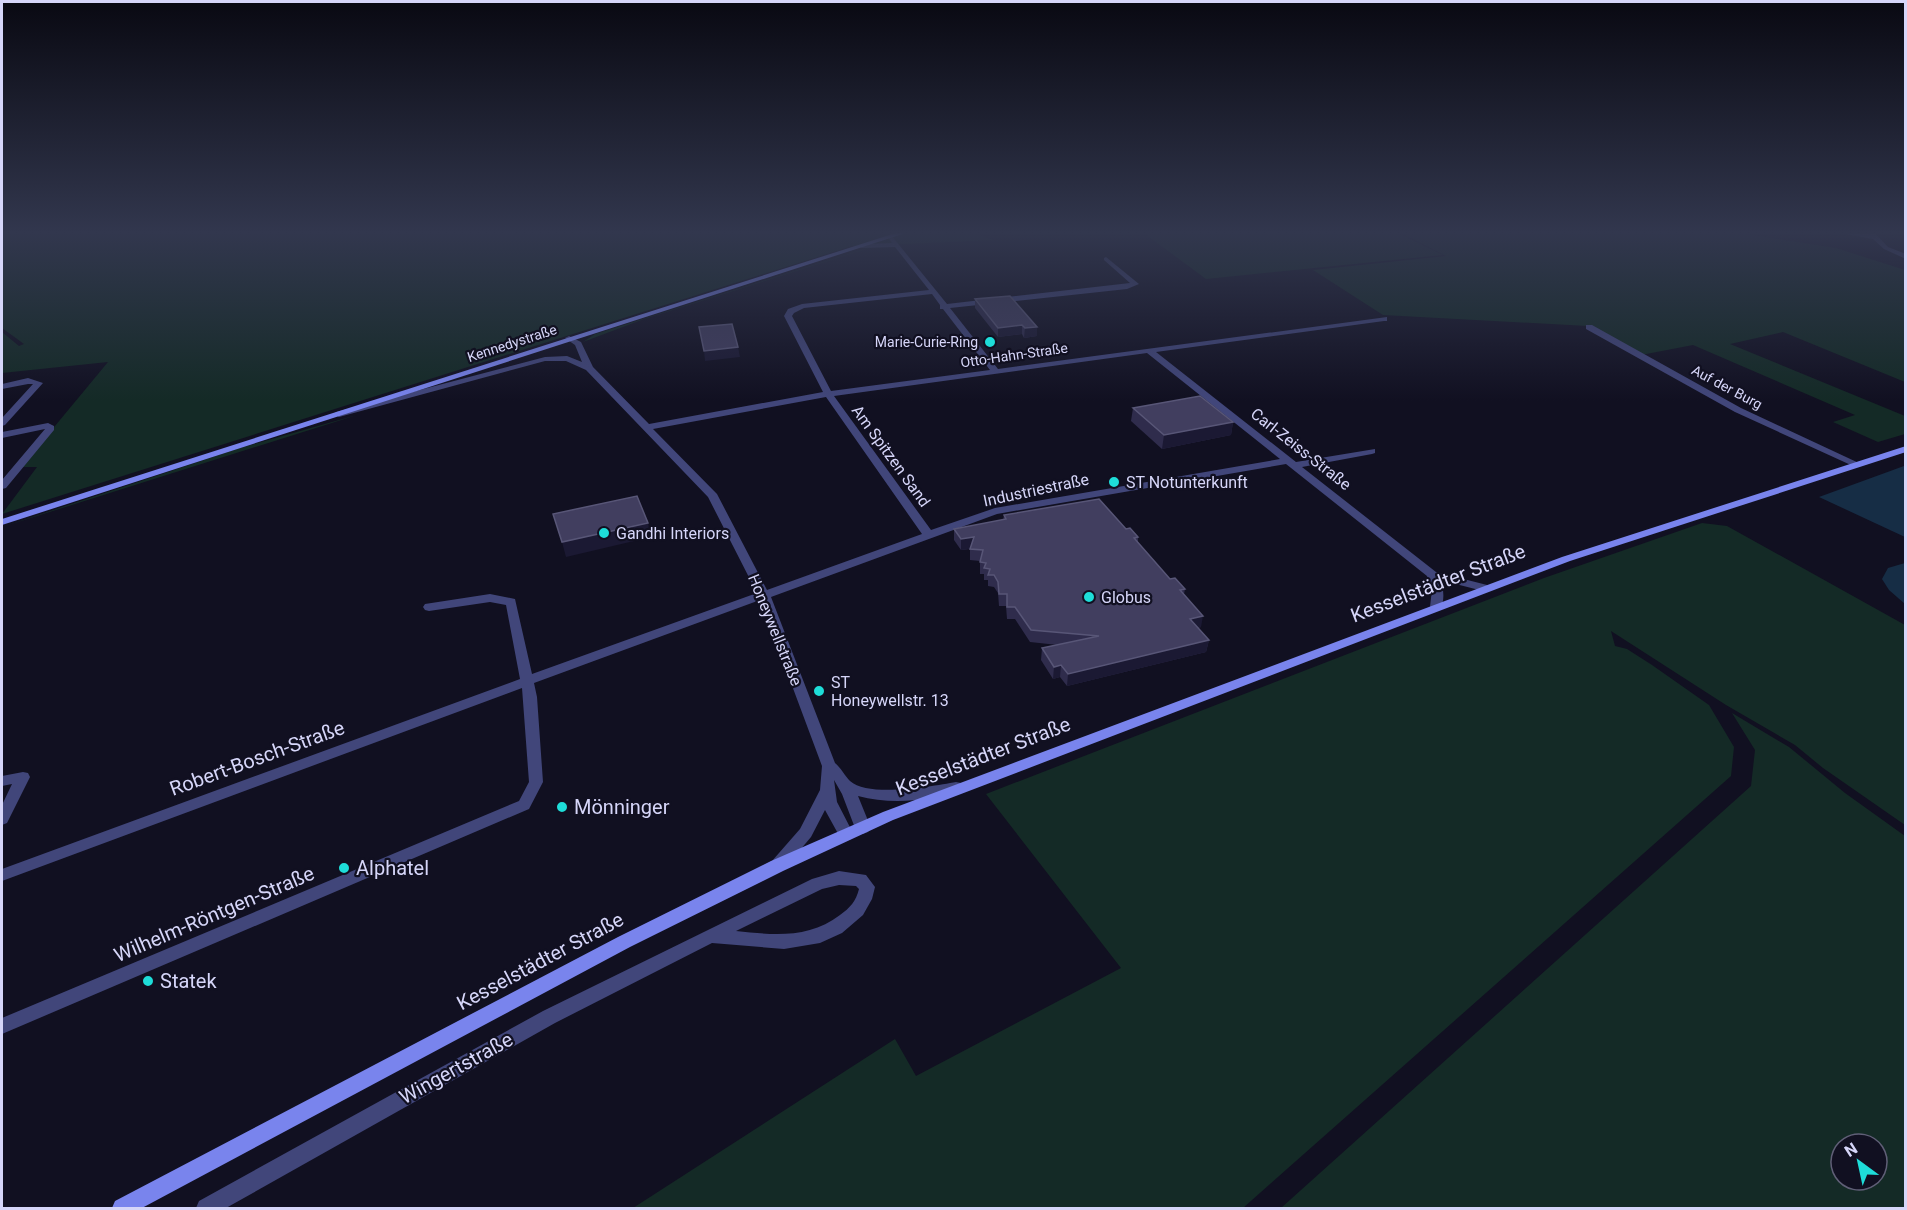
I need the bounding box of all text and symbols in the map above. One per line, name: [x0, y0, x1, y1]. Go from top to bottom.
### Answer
street label: Kennedystraße: [465, 321, 559, 365]
place label: Marie-Curie-Ring: [875, 334, 978, 350]
marker: Marie-Curie-Ring: [983, 335, 997, 349]
street label: Otto-Hahn-Straße: [959, 340, 1069, 370]
street label: Auf der Burg: [1689, 362, 1765, 412]
street label: Am Spitzen Sand: [848, 401, 934, 511]
street label: Carl-Zeiss-Straße: [1247, 404, 1355, 494]
street label: Industriestraße: [981, 470, 1091, 510]
place label: ST Notunterkunft: [1126, 473, 1248, 492]
marker: ST Notunterkunft: [1107, 475, 1121, 489]
place label: Gandhi Interiors: [616, 524, 729, 543]
marker: Gandhi Interiors: [597, 526, 611, 540]
street label: Kesselstädter Straße: [1347, 539, 1529, 627]
street label: Honeywellstraße: [744, 571, 806, 689]
place label: Globus: [1101, 588, 1151, 607]
marker: Globus: [1082, 590, 1096, 604]
place label: ST Honeywellstr. 13: [831, 673, 949, 710]
marker: ST Honeywellstr. 13: [812, 684, 826, 698]
street label: Kesselstädter Straße: [892, 712, 1074, 800]
street label: Robert-Bosch-Straße: [166, 715, 348, 801]
place label: Mönninger: [574, 795, 670, 819]
marker: Mönninger: [555, 800, 569, 814]
place label: Alphatel: [356, 856, 429, 880]
street label: Wilhelm-Röntgen-Straße: [110, 861, 318, 967]
marker: Alphatel: [337, 861, 351, 875]
street label: Kesselstädter Straße: [453, 907, 627, 1015]
place label: Statek: [160, 969, 217, 993]
marker: Statek: [141, 974, 155, 988]
street label: Wingertstraße: [395, 1027, 517, 1109]
north arrow: [1829, 1132, 1889, 1192]
text: N: [1841, 1139, 1861, 1161]

